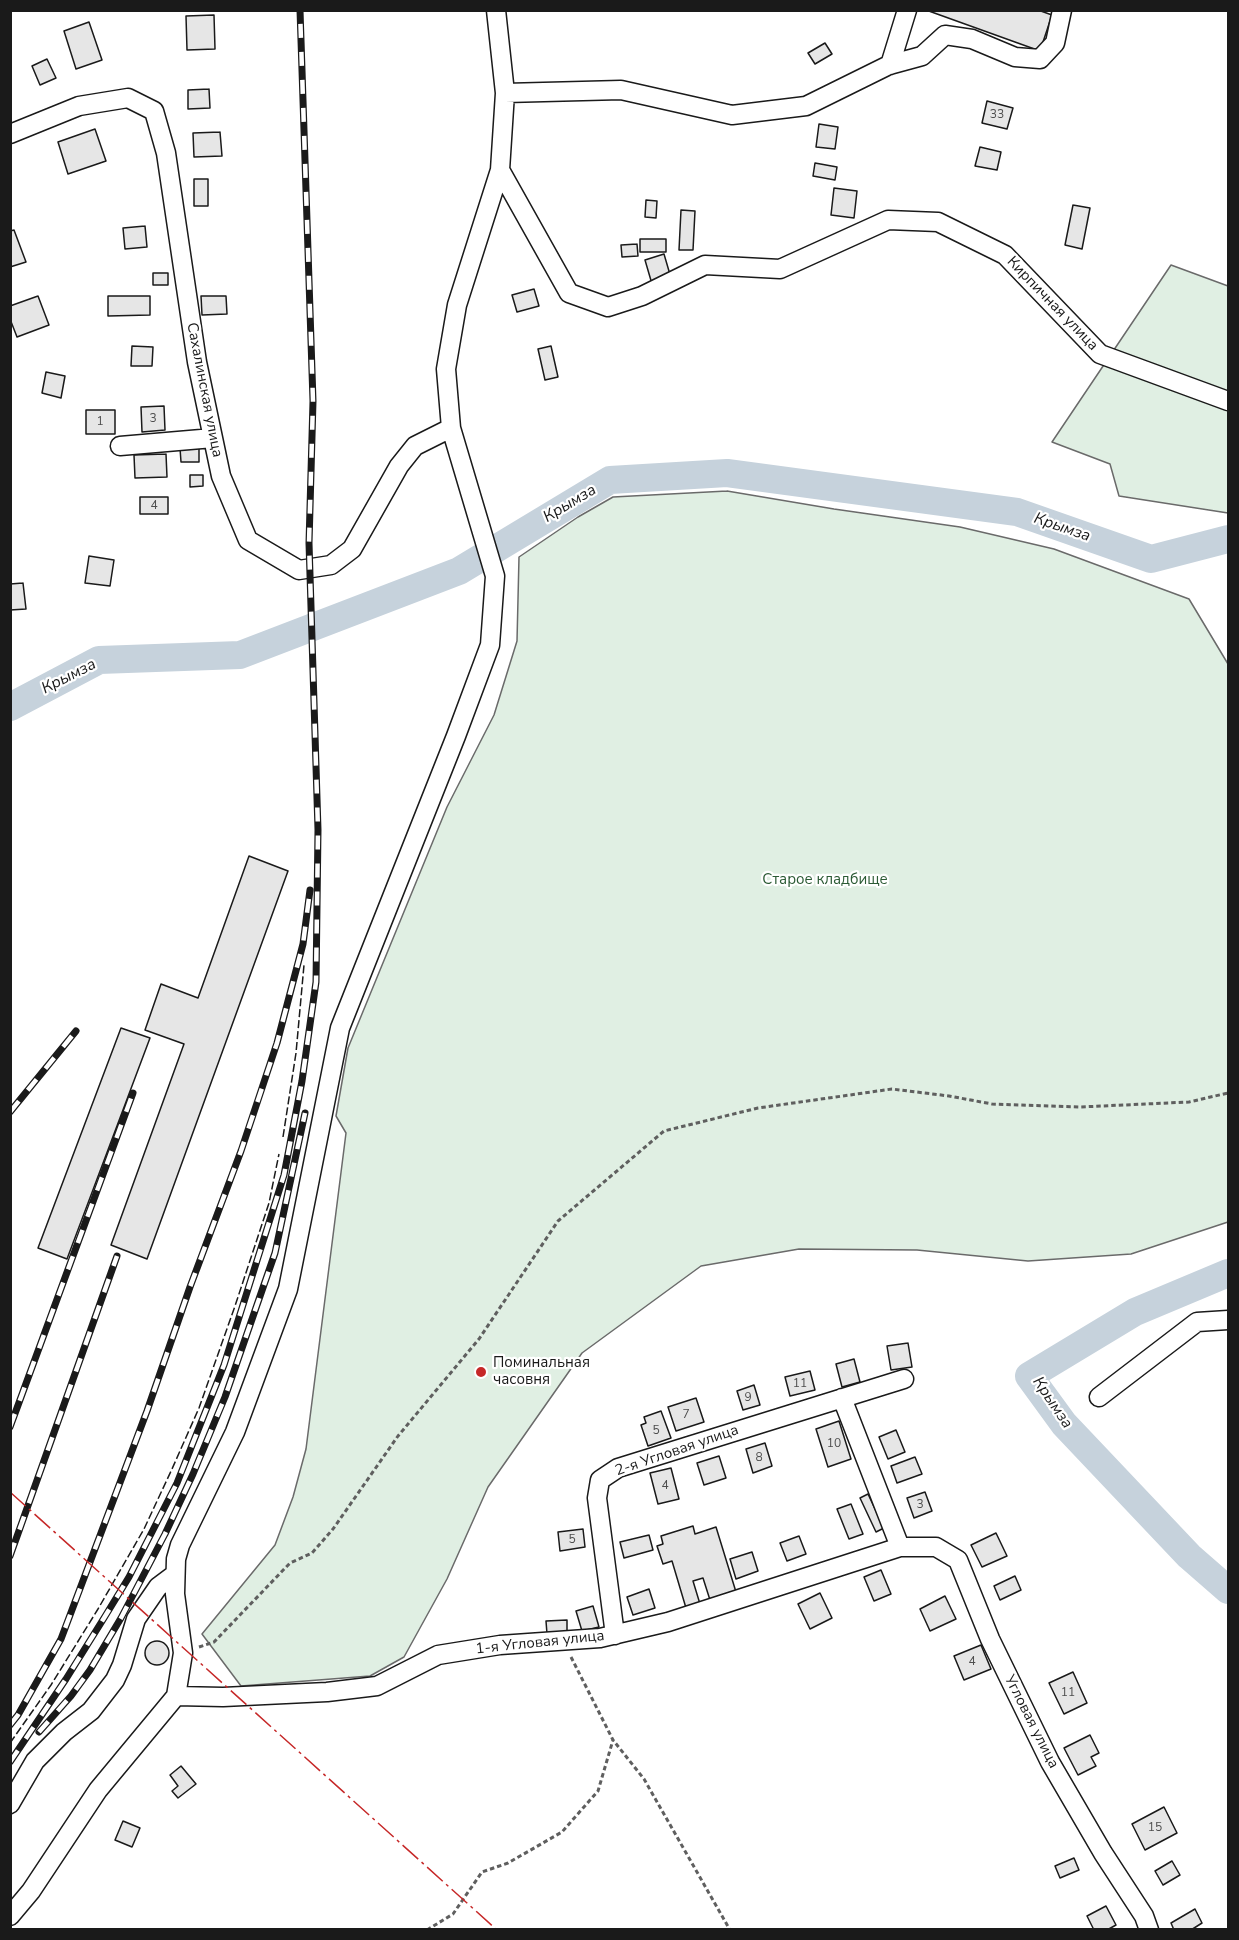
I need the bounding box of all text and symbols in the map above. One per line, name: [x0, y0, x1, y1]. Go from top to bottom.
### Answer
house number: 33: [990, 108, 1004, 122]
street label: Кирпичная улица: [1003, 253, 1101, 355]
street label: Сахалинская улица: [182, 321, 226, 459]
house number: 3: [149, 412, 157, 426]
house number: 1: [96, 415, 104, 429]
water label: Крымза: [540, 481, 600, 527]
house number: 4: [150, 499, 158, 513]
water label: Крымза: [1031, 509, 1093, 547]
water label: Крымза: [39, 655, 99, 699]
park label: Старое кладбище: [762, 871, 888, 889]
place label: Поминальная часовня: [493, 1354, 590, 1389]
marker: Поминальная часовня: [474, 1365, 488, 1379]
water label: Крымза: [1028, 1373, 1076, 1433]
house number: 11: [793, 1377, 807, 1391]
house number: 9: [744, 1391, 752, 1405]
house number: 7: [682, 1408, 690, 1422]
street label: 2-я Угловая улица: [613, 1421, 741, 1481]
house number: 5: [652, 1424, 660, 1438]
house number: 10: [827, 1437, 841, 1451]
house number: 8: [755, 1451, 763, 1465]
house number: 4: [661, 1479, 669, 1493]
house number: 3: [916, 1498, 924, 1512]
house number: 5: [568, 1533, 576, 1547]
street label: 1-я Угловая улица: [475, 1627, 605, 1659]
house number: 4: [968, 1655, 976, 1669]
street label: Угловая улица: [1000, 1672, 1062, 1772]
house number: 11: [1061, 1686, 1075, 1700]
house number: 15: [1148, 1821, 1162, 1835]

